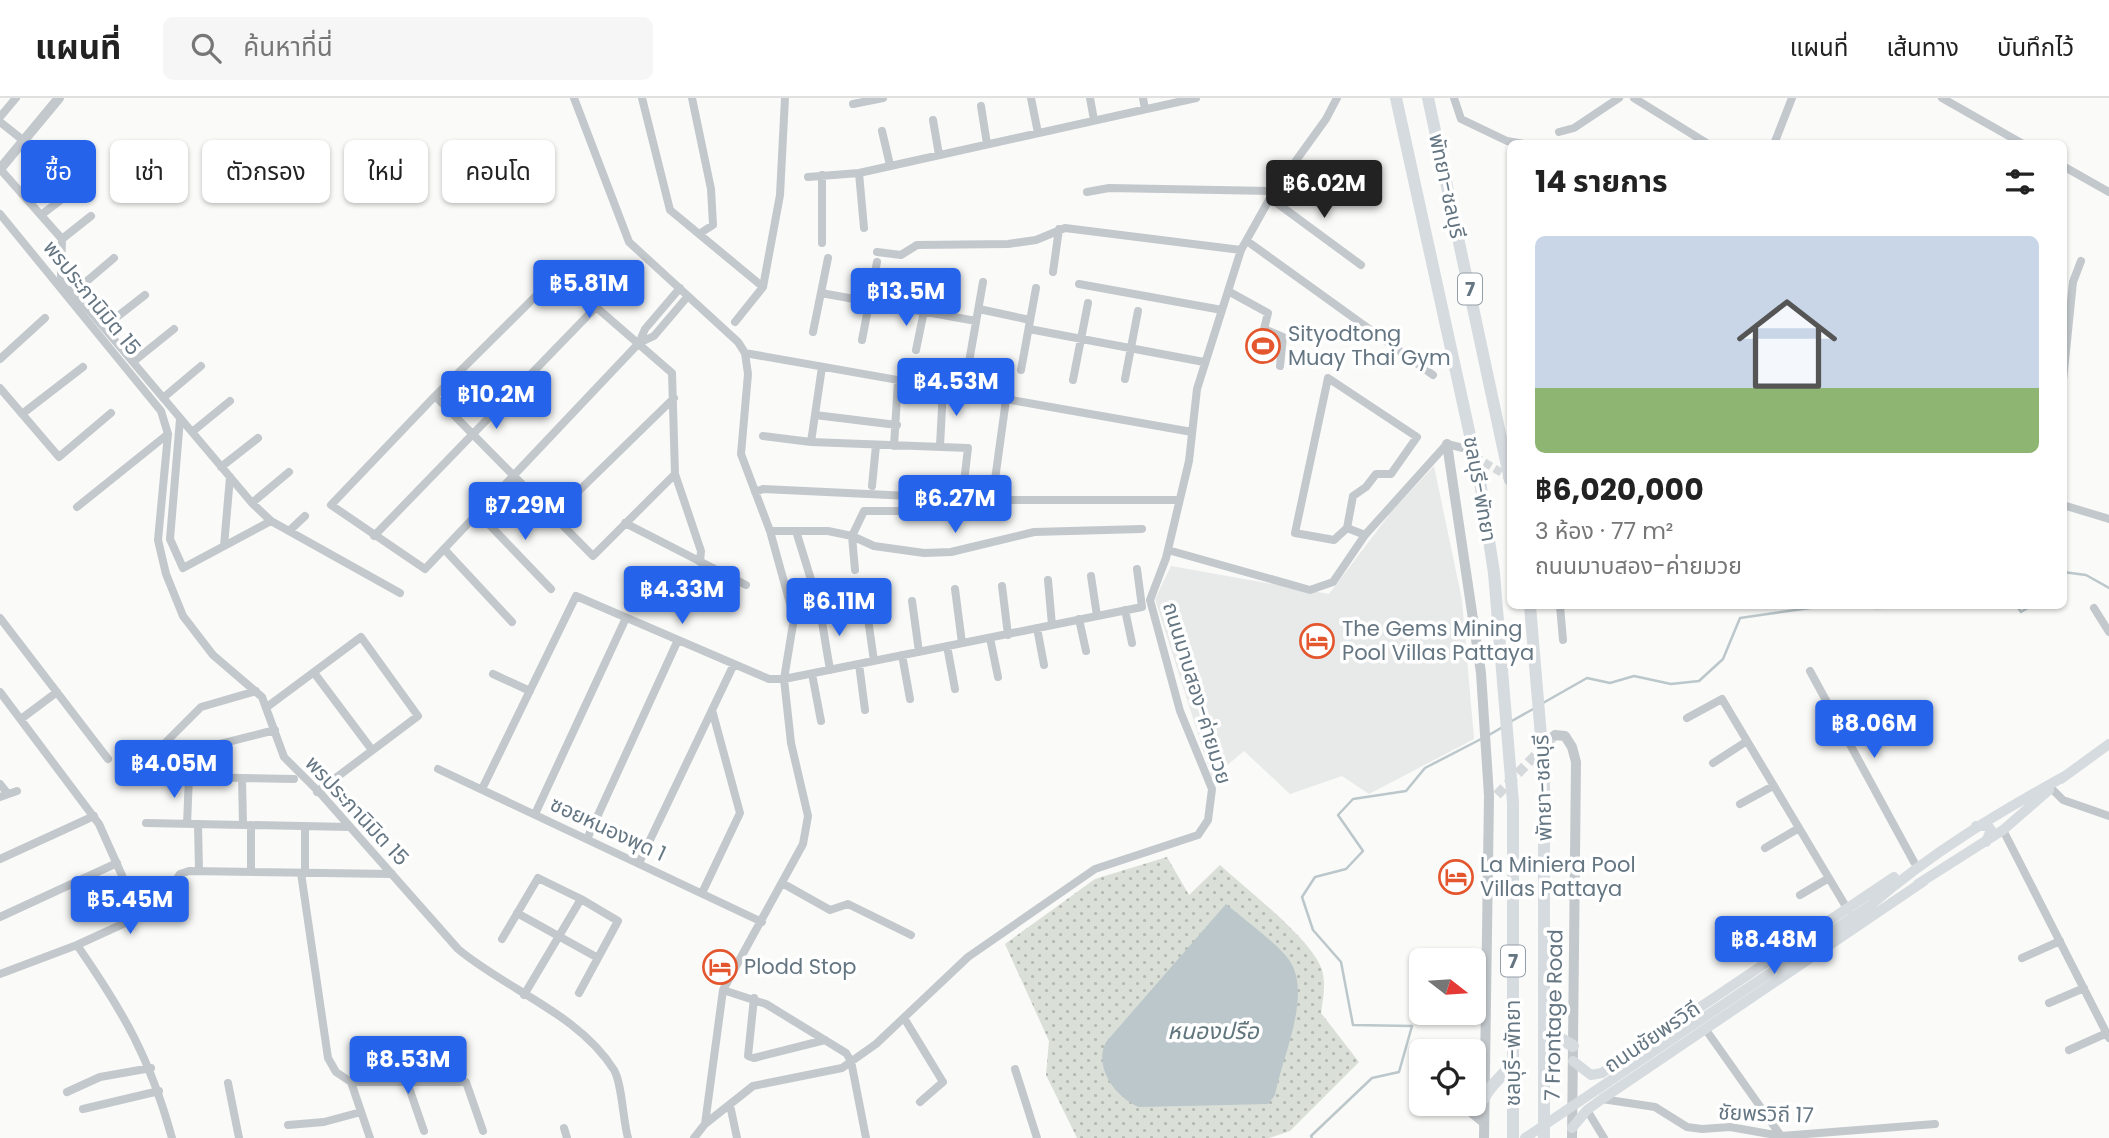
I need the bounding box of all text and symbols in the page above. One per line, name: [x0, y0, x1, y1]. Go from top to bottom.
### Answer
search box: [163, 17, 653, 80]
text: แผนที่: [35, 24, 121, 71]
icon: search: [187, 29, 225, 67]
text: ค้นหาที่นี่: [243, 29, 333, 65]
text: แผนที่: [1790, 31, 1848, 64]
text: เส้นทาง: [1886, 31, 1959, 64]
text: บันทึกไว้: [1997, 31, 2074, 64]
street label: พัทยา-ชลบุรี: [1422, 131, 1473, 241]
chip: ซื้อ: [21, 140, 96, 203]
chip: เช่า: [110, 140, 188, 203]
chip: ตัวกรอง: [202, 140, 330, 203]
chip: ใหม่: [344, 140, 428, 203]
chip: คอนโด: [442, 140, 555, 203]
pin: ฿6.02M: [1267, 160, 1381, 220]
text: 14 รายการ: [1535, 160, 1668, 203]
icon: filters: [2001, 163, 2039, 201]
text: ฿6.02M: [1282, 167, 1366, 199]
street label: พรประภานิมิต 15: [37, 234, 148, 361]
pin: ฿5.81M: [532, 260, 646, 320]
text: ฿5.81M: [549, 267, 629, 299]
pin: ฿13.5M: [849, 268, 963, 328]
road number: 7: [1458, 274, 1482, 304]
text: ฿13.5M: [867, 275, 945, 307]
icon: home: [1724, 281, 1850, 407]
place label: Sityodtong Muay Thai Gym: [1288, 319, 1451, 372]
sports icon: Sityodtong Muay Thai Gym: [1244, 327, 1282, 365]
pin: ฿4.53M: [899, 358, 1013, 418]
text: ฿4.53M: [913, 365, 999, 397]
pin: ฿10.2M: [439, 372, 553, 431]
text: ฿10.2M: [457, 378, 535, 410]
street label: ชลบุรี-พัทยา: [1457, 434, 1504, 544]
text: ฿6,020,000: [1535, 468, 1704, 511]
pin: ฿6.27M: [898, 476, 1012, 535]
pin: ฿7.29M: [468, 482, 582, 542]
text: ฿6.27M: [914, 482, 996, 514]
text: ฿7.29M: [485, 489, 565, 521]
text: 3 ห้อง · 77 m²: [1535, 515, 1673, 547]
text: ถนนมาบสอง-ค่ายมวย: [1535, 550, 1742, 582]
pin: ฿4.33M: [625, 566, 739, 626]
text: ฿4.33M: [640, 573, 724, 605]
pin: ฿6.11M: [782, 578, 896, 638]
text: ฿6.11M: [803, 585, 875, 617]
street label: ถนนมาบสอง-ค่ายมวย: [1156, 598, 1239, 787]
place label: The Gems Mining Pool Villas Pattaya: [1342, 614, 1534, 667]
hotel icon: The Gems Mining Pool Villas Pattaya: [1298, 622, 1336, 660]
pin: ฿8.06M: [1817, 700, 1931, 760]
text: ฿8.06M: [1831, 707, 1917, 739]
street label: พัทยา-ชลบุรี: [1526, 734, 1559, 842]
pin: ฿4.05M: [117, 740, 231, 800]
text: ฿4.05M: [131, 747, 217, 779]
street label: พรประภานิมิต 15: [299, 749, 416, 872]
street label: ซอยหนองพุด 1: [546, 789, 671, 868]
place label: La Miniera Pool Villas Pattaya: [1480, 850, 1636, 903]
hotel icon: La Miniera Pool Villas Pattaya: [1437, 858, 1475, 896]
pin: ฿5.45M: [73, 876, 187, 936]
text: ฿5.45M: [87, 883, 173, 915]
pin: ฿8.48M: [1717, 916, 1831, 976]
text: ฿8.48M: [1731, 923, 1817, 955]
street label: 7 Frontage Road: [1538, 929, 1569, 1101]
road number: 7: [1501, 946, 1525, 976]
hotel icon: Plodd Stop: [701, 948, 739, 986]
north arrow: [1409, 948, 1486, 1026]
map controls: [1409, 948, 1486, 1116]
place label: Plodd Stop: [744, 952, 856, 981]
street label: ถนนชัยพรวิถี: [1598, 994, 1706, 1079]
street label: ชลบุรี-พัทยา: [1498, 1000, 1527, 1106]
water label: หนองปรือ: [1167, 1015, 1260, 1047]
pin: ฿8.53M: [351, 1037, 465, 1096]
button: locate: [1409, 1039, 1486, 1116]
text: ฿8.53M: [366, 1043, 450, 1075]
street label: ชัยพรวิถี 17: [1718, 1097, 1814, 1130]

